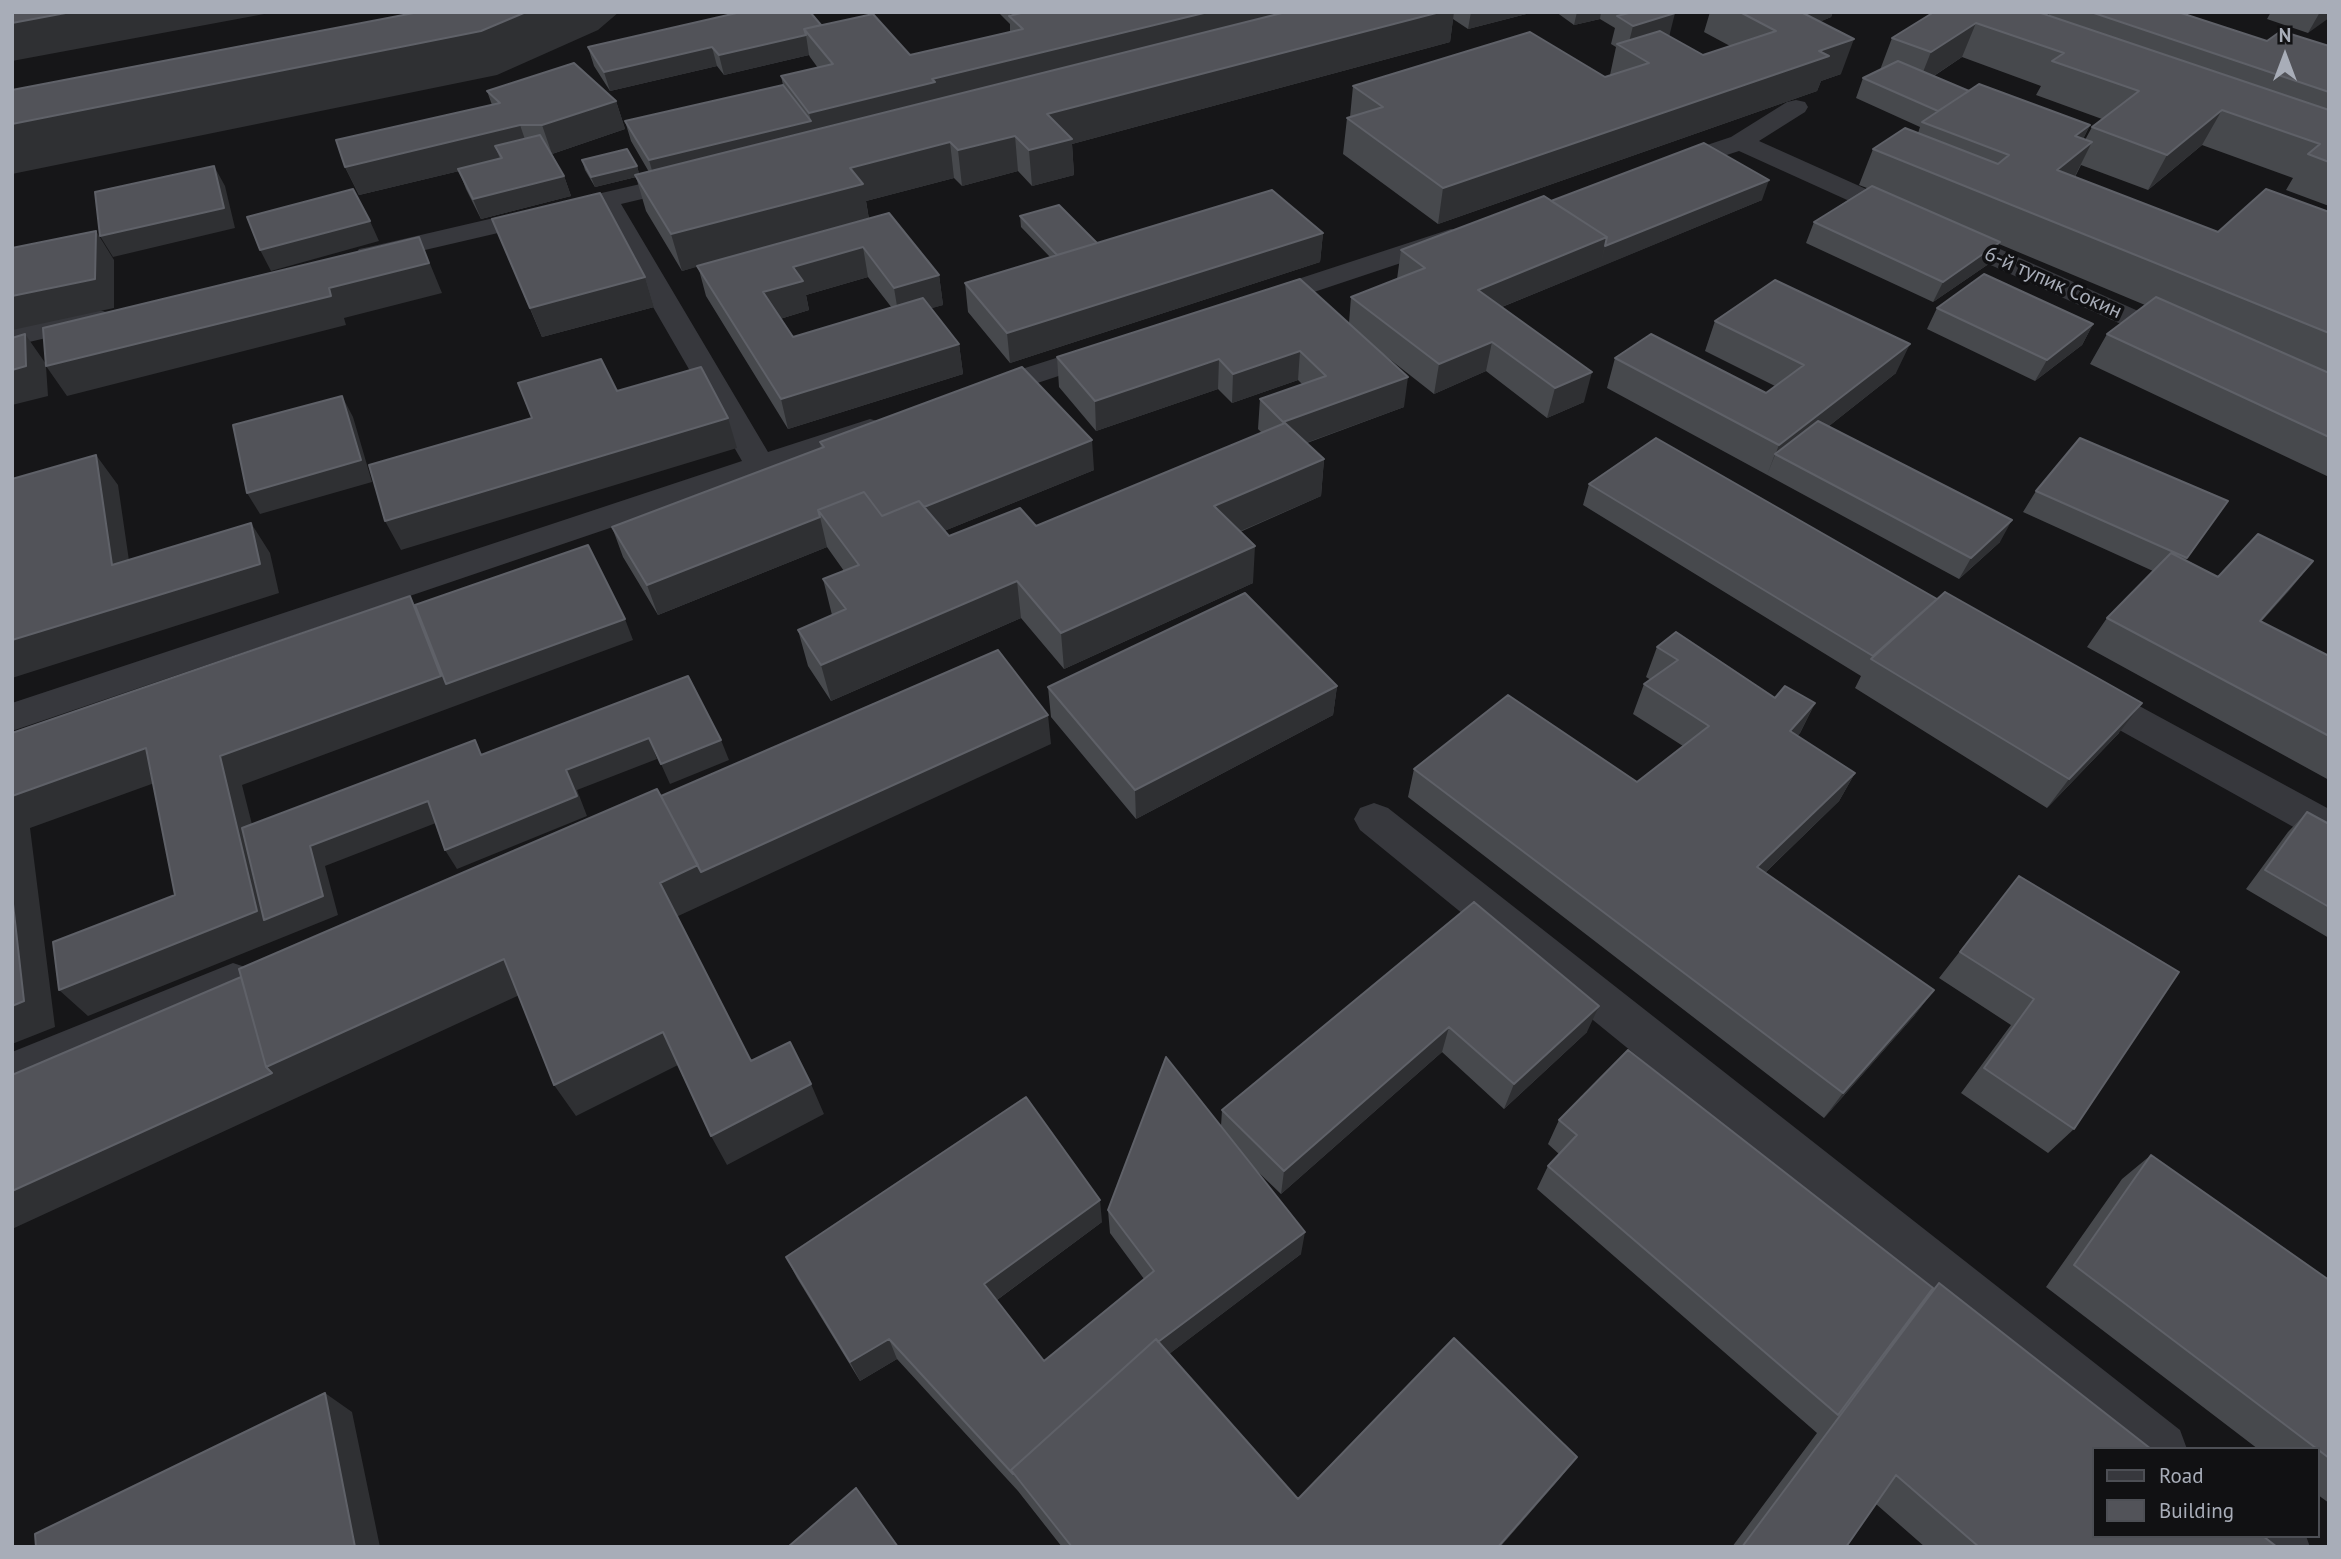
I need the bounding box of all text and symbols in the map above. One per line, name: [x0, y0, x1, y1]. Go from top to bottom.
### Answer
north arrow: [2250, 21, 2320, 91]
text: N: [2279, 23, 2291, 47]
street label: 6-й тупик Сокин: [1980, 241, 2126, 325]
legend: [2092, 1447, 2320, 1538]
text: Road: [2159, 1462, 2203, 1489]
text: Building: [2159, 1497, 2234, 1524]

